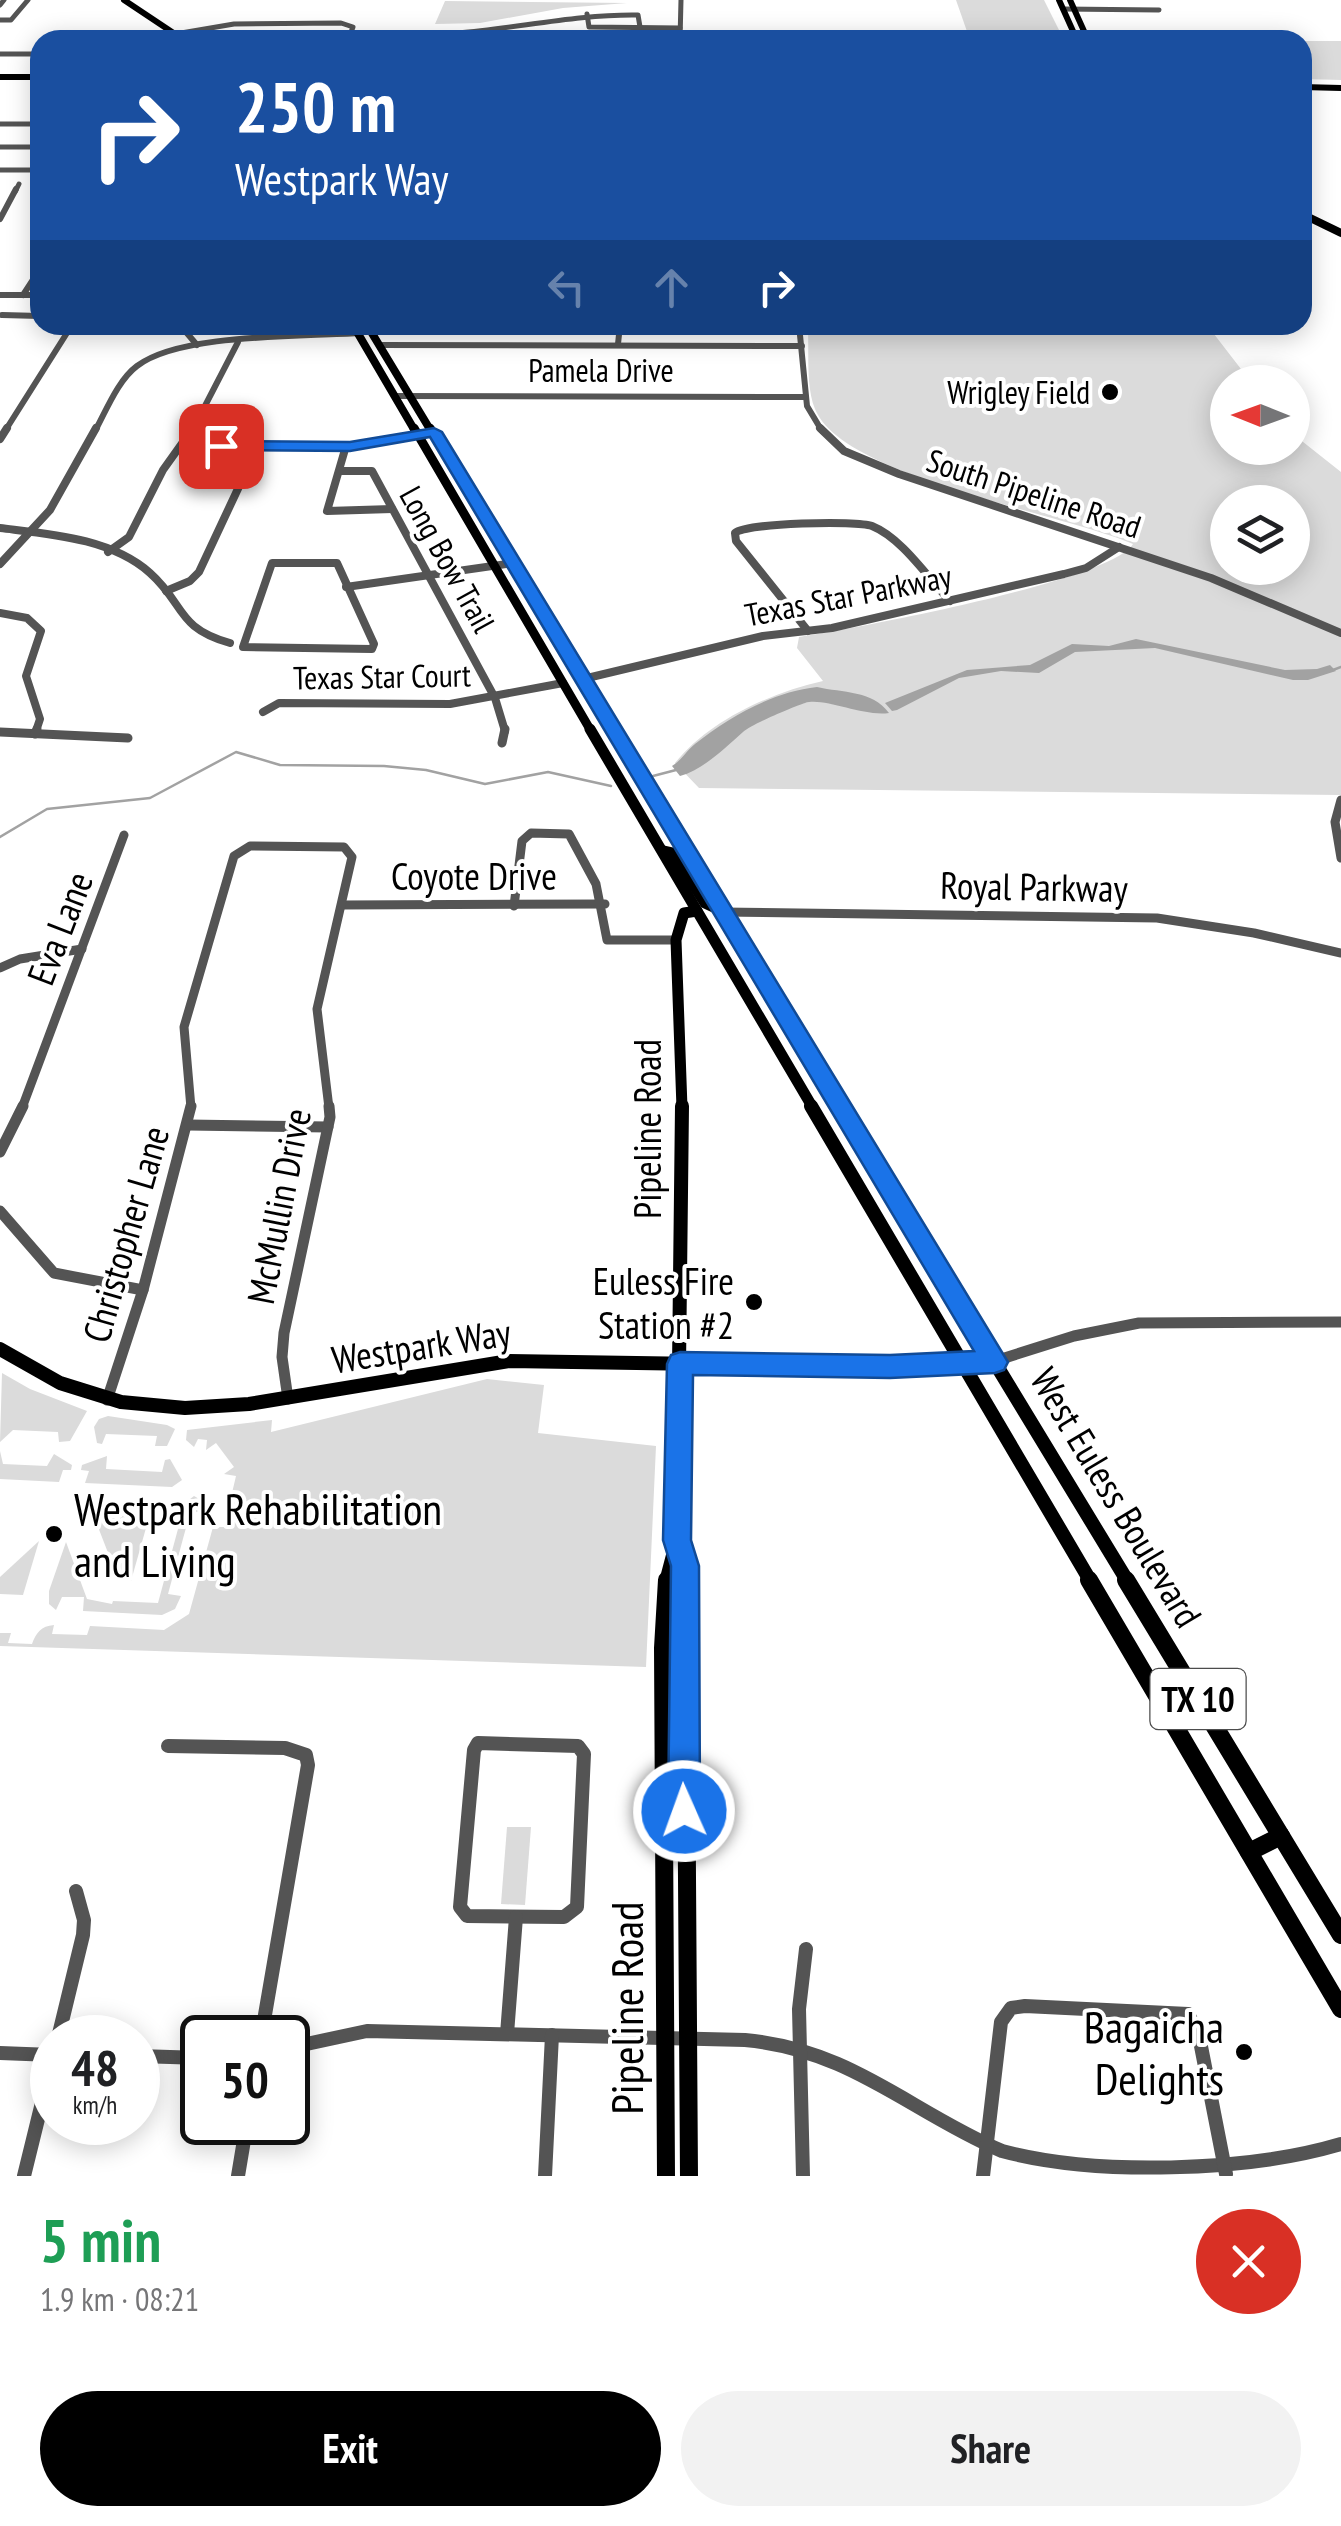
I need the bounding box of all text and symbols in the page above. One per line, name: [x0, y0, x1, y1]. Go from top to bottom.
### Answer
text: 250 m: [235, 61, 396, 151]
icon: right: [70, 70, 200, 200]
text: Westpark Way: [235, 149, 449, 207]
icon: left: [539, 260, 594, 315]
icon: ahead: [644, 260, 699, 315]
icon: right: [749, 260, 804, 315]
street label: Pamela Drive: [528, 349, 674, 391]
north arrow: [1210, 365, 1310, 465]
map controls: [1210, 365, 1310, 585]
place label: Wrigley Field: [947, 371, 1090, 413]
marker: Wrigley Field: [1099, 381, 1121, 403]
pin: [179, 404, 264, 489]
icon: arrive: [194, 419, 249, 474]
street label: South Pipeline Road: [922, 439, 1146, 547]
street label: Long Bow Trail: [391, 479, 506, 640]
button: layers: [1210, 485, 1310, 585]
street label: Texas Star Parkway: [741, 554, 955, 636]
street label: Texas Star Court: [293, 653, 471, 699]
street label: Coyote Drive: [391, 851, 557, 900]
street label: Royal Parkway: [940, 860, 1129, 912]
street label: Eva Lane: [15, 865, 103, 991]
street label: Pipeline Road: [622, 1039, 671, 1219]
street label: McMullin Drive: [235, 1104, 321, 1308]
street label: Christopher Lane: [71, 1120, 179, 1348]
place label: Euless Fire Station #2: [593, 1256, 734, 1349]
marker: Euless Fire Station #2: [743, 1291, 765, 1313]
street label: Westpark Way: [328, 1307, 515, 1383]
street label: West Euless Boulevard: [1020, 1358, 1214, 1636]
place label: Westpark Rehabilitation and Living: [74, 1479, 442, 1589]
marker: Westpark Rehabilitation and Living: [43, 1523, 65, 1545]
road number: TX 10: [1150, 1669, 1246, 1729]
position arrow: [632, 1759, 736, 1863]
street label: Pipeline Road: [597, 1901, 655, 2115]
place label: Bagaicha Delights: [1084, 1997, 1224, 2107]
speed limit sign: 50: [180, 2015, 310, 2145]
text: 48: [71, 2035, 119, 2100]
marker: Bagaicha Delights: [1233, 2041, 1255, 2063]
text: km/h: [73, 2089, 117, 2121]
text: 5 min: [40, 2201, 161, 2279]
button: close: [1196, 2209, 1301, 2314]
text: 1.9 km · 08:21: [40, 2278, 199, 2320]
button: Exit: [40, 2391, 661, 2506]
button: Share: [681, 2391, 1301, 2506]

